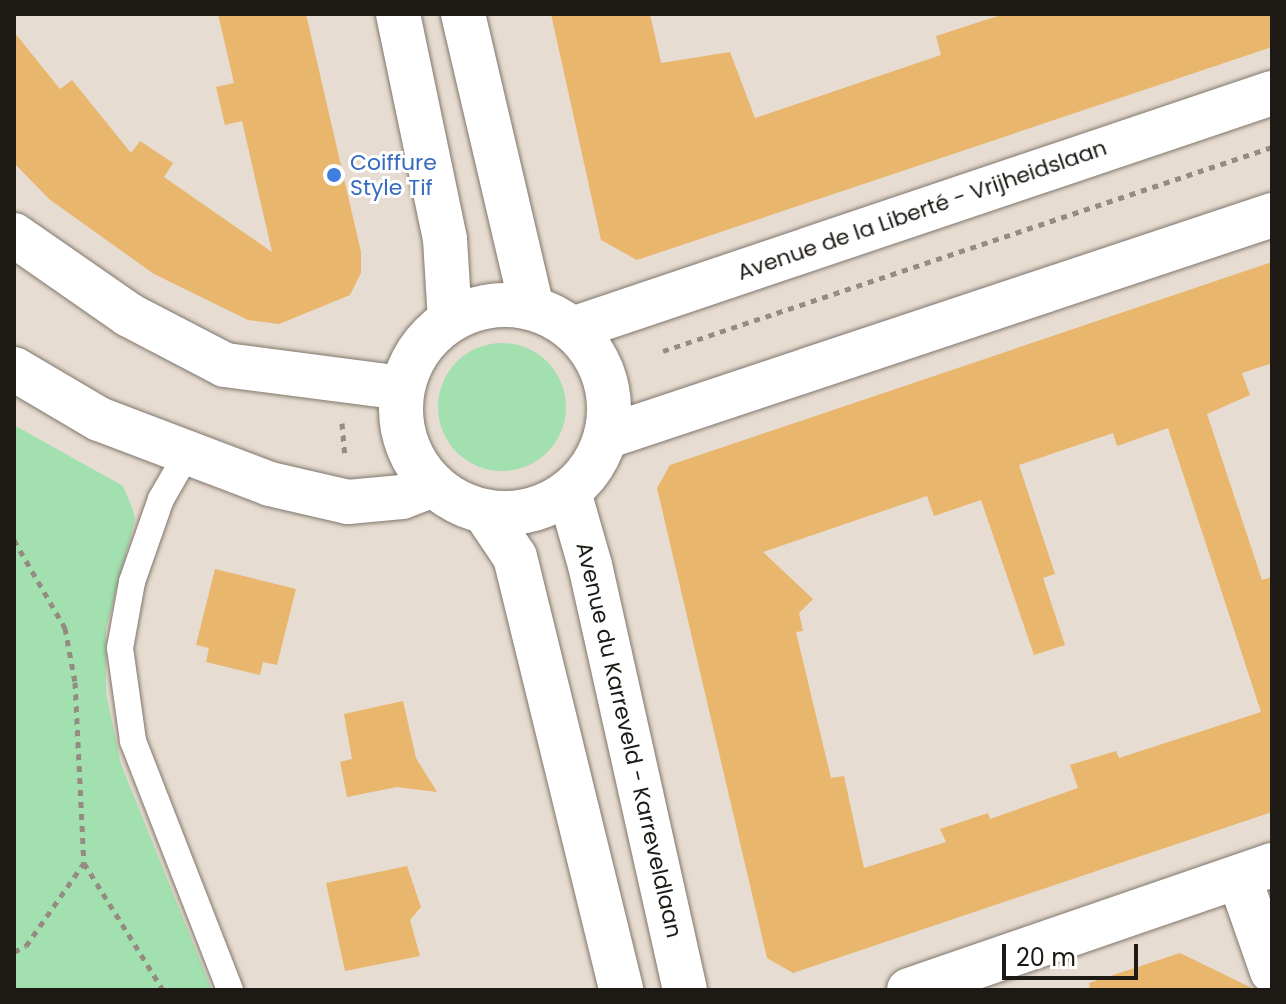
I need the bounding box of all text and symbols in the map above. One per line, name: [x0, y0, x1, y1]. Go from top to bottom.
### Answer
street label: Avenue de la Liberté - Vrijheidslaan: [734, 134, 1110, 286]
place label: Coiffure Style Tif: [350, 149, 437, 200]
marker: Coiffure Style Tif: [325, 166, 343, 184]
street label: Avenue du Karreveld - Karreveldlaan: [571, 540, 687, 940]
scale bar: [1006, 928, 1142, 978]
text: 20 m: [1016, 941, 1076, 974]

